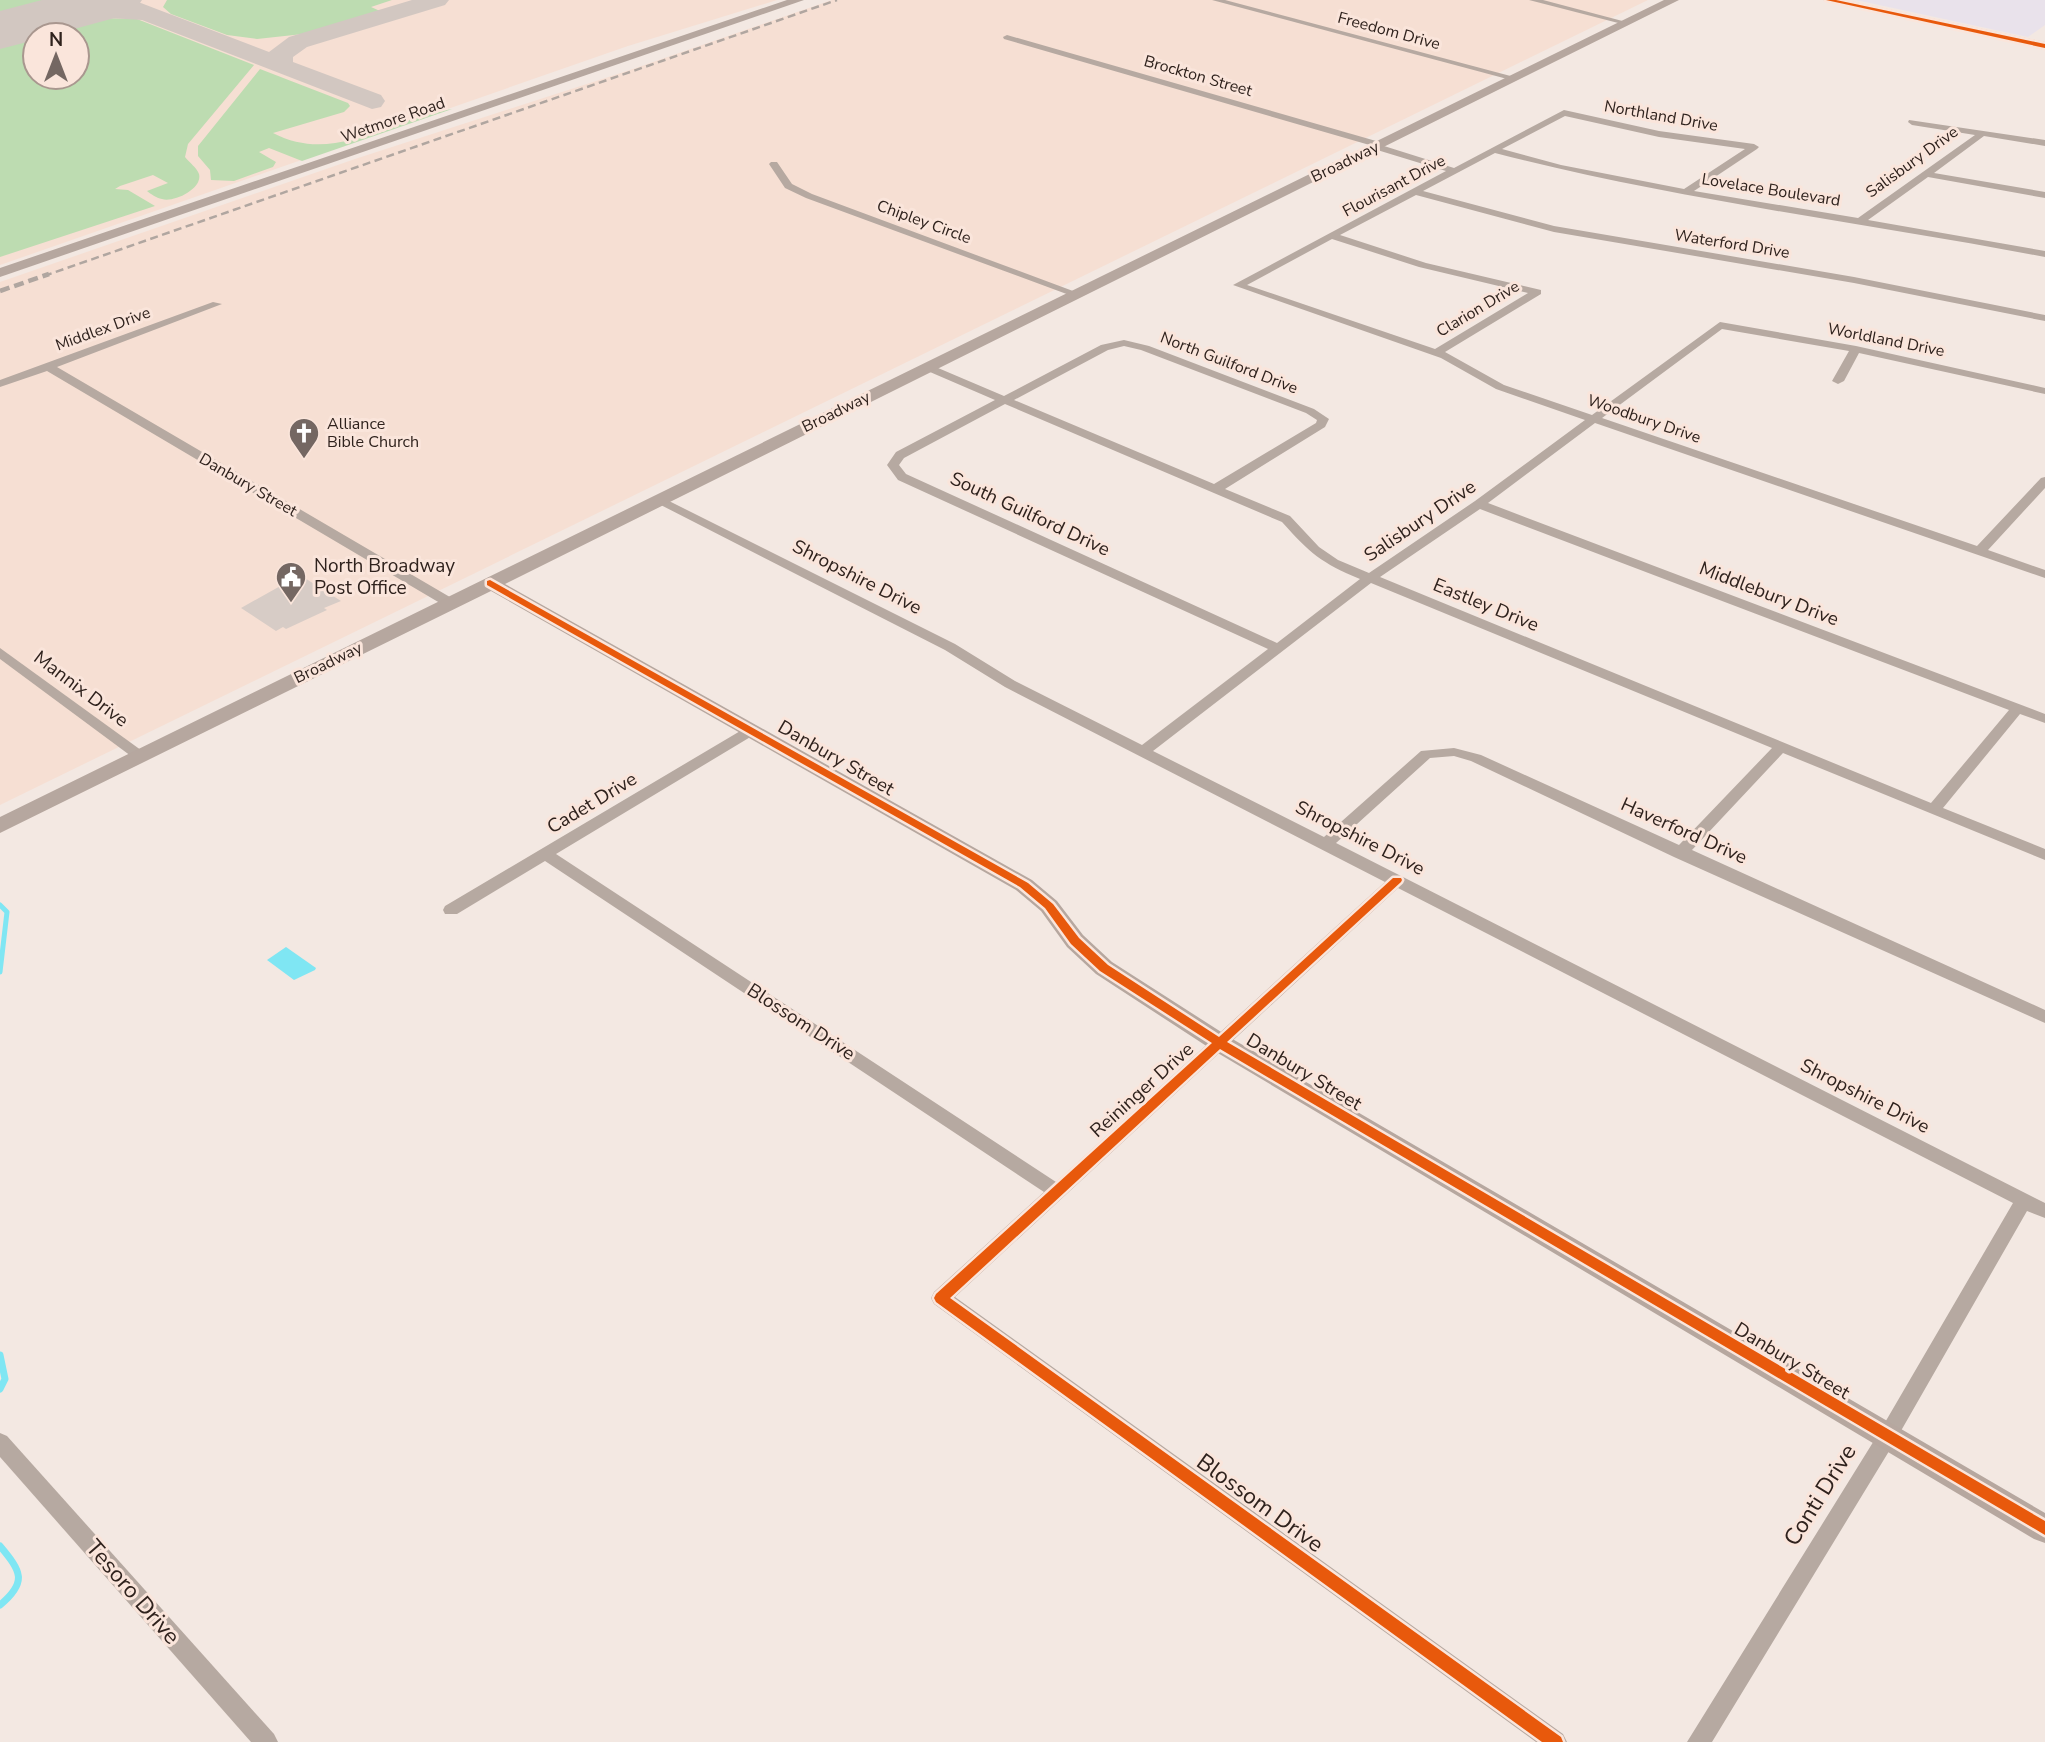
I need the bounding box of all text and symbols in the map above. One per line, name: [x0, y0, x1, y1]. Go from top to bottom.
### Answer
street label: Freedom Drive: [1335, 7, 1443, 55]
north arrow: [21, 21, 91, 91]
text: N: [49, 27, 63, 53]
street label: Brockton Street: [1141, 50, 1255, 102]
street label: Wetmore Road: [338, 92, 448, 148]
street label: Northland Drive: [1602, 95, 1720, 137]
street label: Salisbury Drive: [1861, 121, 1963, 203]
street label: Broadway: [1307, 136, 1383, 188]
street label: Flourisant Drive: [1339, 150, 1449, 222]
street label: Lovelace Boulevard: [1700, 168, 1842, 212]
street label: Chipley Circle: [874, 195, 974, 249]
street label: Waterford Drive: [1673, 224, 1791, 264]
street label: Clarion Drive: [1432, 276, 1524, 342]
street label: Middlex Drive: [52, 302, 154, 356]
street label: Worldland Drive: [1826, 318, 1946, 362]
street label: North Guilford Drive: [1157, 327, 1301, 399]
street label: Broadway: [798, 386, 874, 438]
street label: Woodbury Drive: [1584, 389, 1704, 449]
place label: Alliance Bible Church: [327, 413, 419, 453]
church icon: Alliance Bible Church: [287, 416, 321, 460]
street label: Danbury Street: [195, 448, 301, 522]
street label: South Guilford Drive: [946, 465, 1114, 563]
street label: Salisbury Drive: [1359, 474, 1481, 568]
street label: Shropshire Drive: [788, 533, 926, 621]
place label: North Broadway Post Office: [314, 553, 455, 601]
street label: Middlebury Drive: [1696, 555, 1842, 633]
public building icon: North Broadway Post Office: [274, 560, 308, 604]
street label: Eastley Drive: [1429, 572, 1543, 638]
street label: Broadway: [290, 637, 366, 689]
street label: Mannix Drive: [28, 645, 134, 733]
street label: Danbury Street: [773, 714, 899, 802]
street label: Cadet Drive: [542, 766, 642, 840]
street label: Haverford Drive: [1617, 792, 1751, 870]
street label: Shropshire Drive: [1291, 794, 1429, 882]
street label: Blossom Drive: [742, 977, 860, 1067]
street label: Danbury Street: [1241, 1027, 1367, 1117]
street label: Reininger Drive: [1085, 1037, 1199, 1143]
street label: Shropshire Drive: [1796, 1052, 1934, 1140]
street label: Danbury Street: [1729, 1316, 1855, 1406]
street label: Conti Drive: [1777, 1438, 1863, 1552]
street label: Blossom Drive: [1190, 1446, 1330, 1560]
street label: Tesoro Drive: [79, 1533, 187, 1651]

